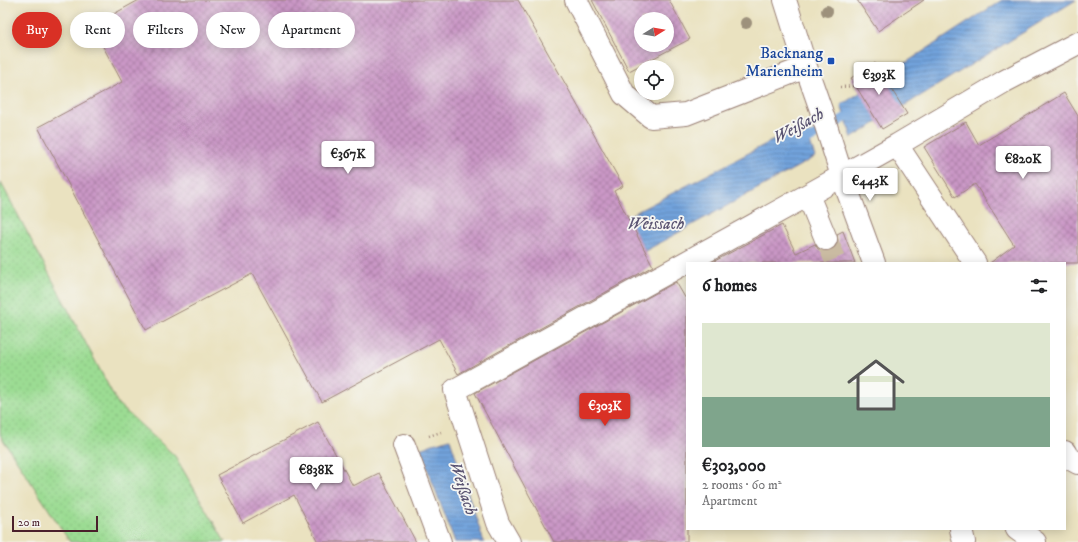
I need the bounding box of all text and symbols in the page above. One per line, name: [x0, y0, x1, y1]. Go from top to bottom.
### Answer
chip: Buy: [12, 12, 62, 48]
chip: Rent: [70, 12, 125, 48]
chip: Filters: [133, 12, 198, 48]
chip: New: [206, 12, 260, 48]
chip: Apartment: [268, 12, 355, 48]
north arrow: [634, 12, 674, 52]
map controls: [634, 12, 674, 100]
place label: Backnang Marienheim: [745, 43, 823, 81]
marker: Backnang Marienheim: [826, 56, 836, 66]
button: locate: [634, 60, 674, 100]
pin: €393K: [851, 62, 907, 96]
text: €393K: [863, 67, 895, 83]
water label: Weißach: [769, 103, 828, 149]
pin: €367K: [320, 141, 376, 175]
text: €367K: [330, 146, 366, 162]
pin: €820K: [995, 146, 1051, 180]
text: €820K: [1005, 151, 1041, 167]
pin: €443K: [842, 168, 898, 202]
text: €443K: [852, 173, 888, 189]
water label: Weissach: [628, 213, 685, 235]
text: 6 homes: [702, 275, 757, 297]
icon: filters: [1028, 275, 1050, 297]
icon: home: [840, 349, 912, 421]
pin: €303K: [577, 393, 633, 427]
text: €303K: [588, 398, 622, 414]
text: €303,000: [702, 455, 766, 477]
pin: €838K: [288, 457, 344, 491]
water label: Weißach: [444, 459, 482, 518]
text: €838K: [299, 462, 333, 478]
text: 2 rooms · 60 m²: [702, 477, 782, 493]
text: Apartment: [702, 493, 757, 509]
scale bar: [12, 514, 98, 533]
text: 20 m: [18, 516, 40, 530]

